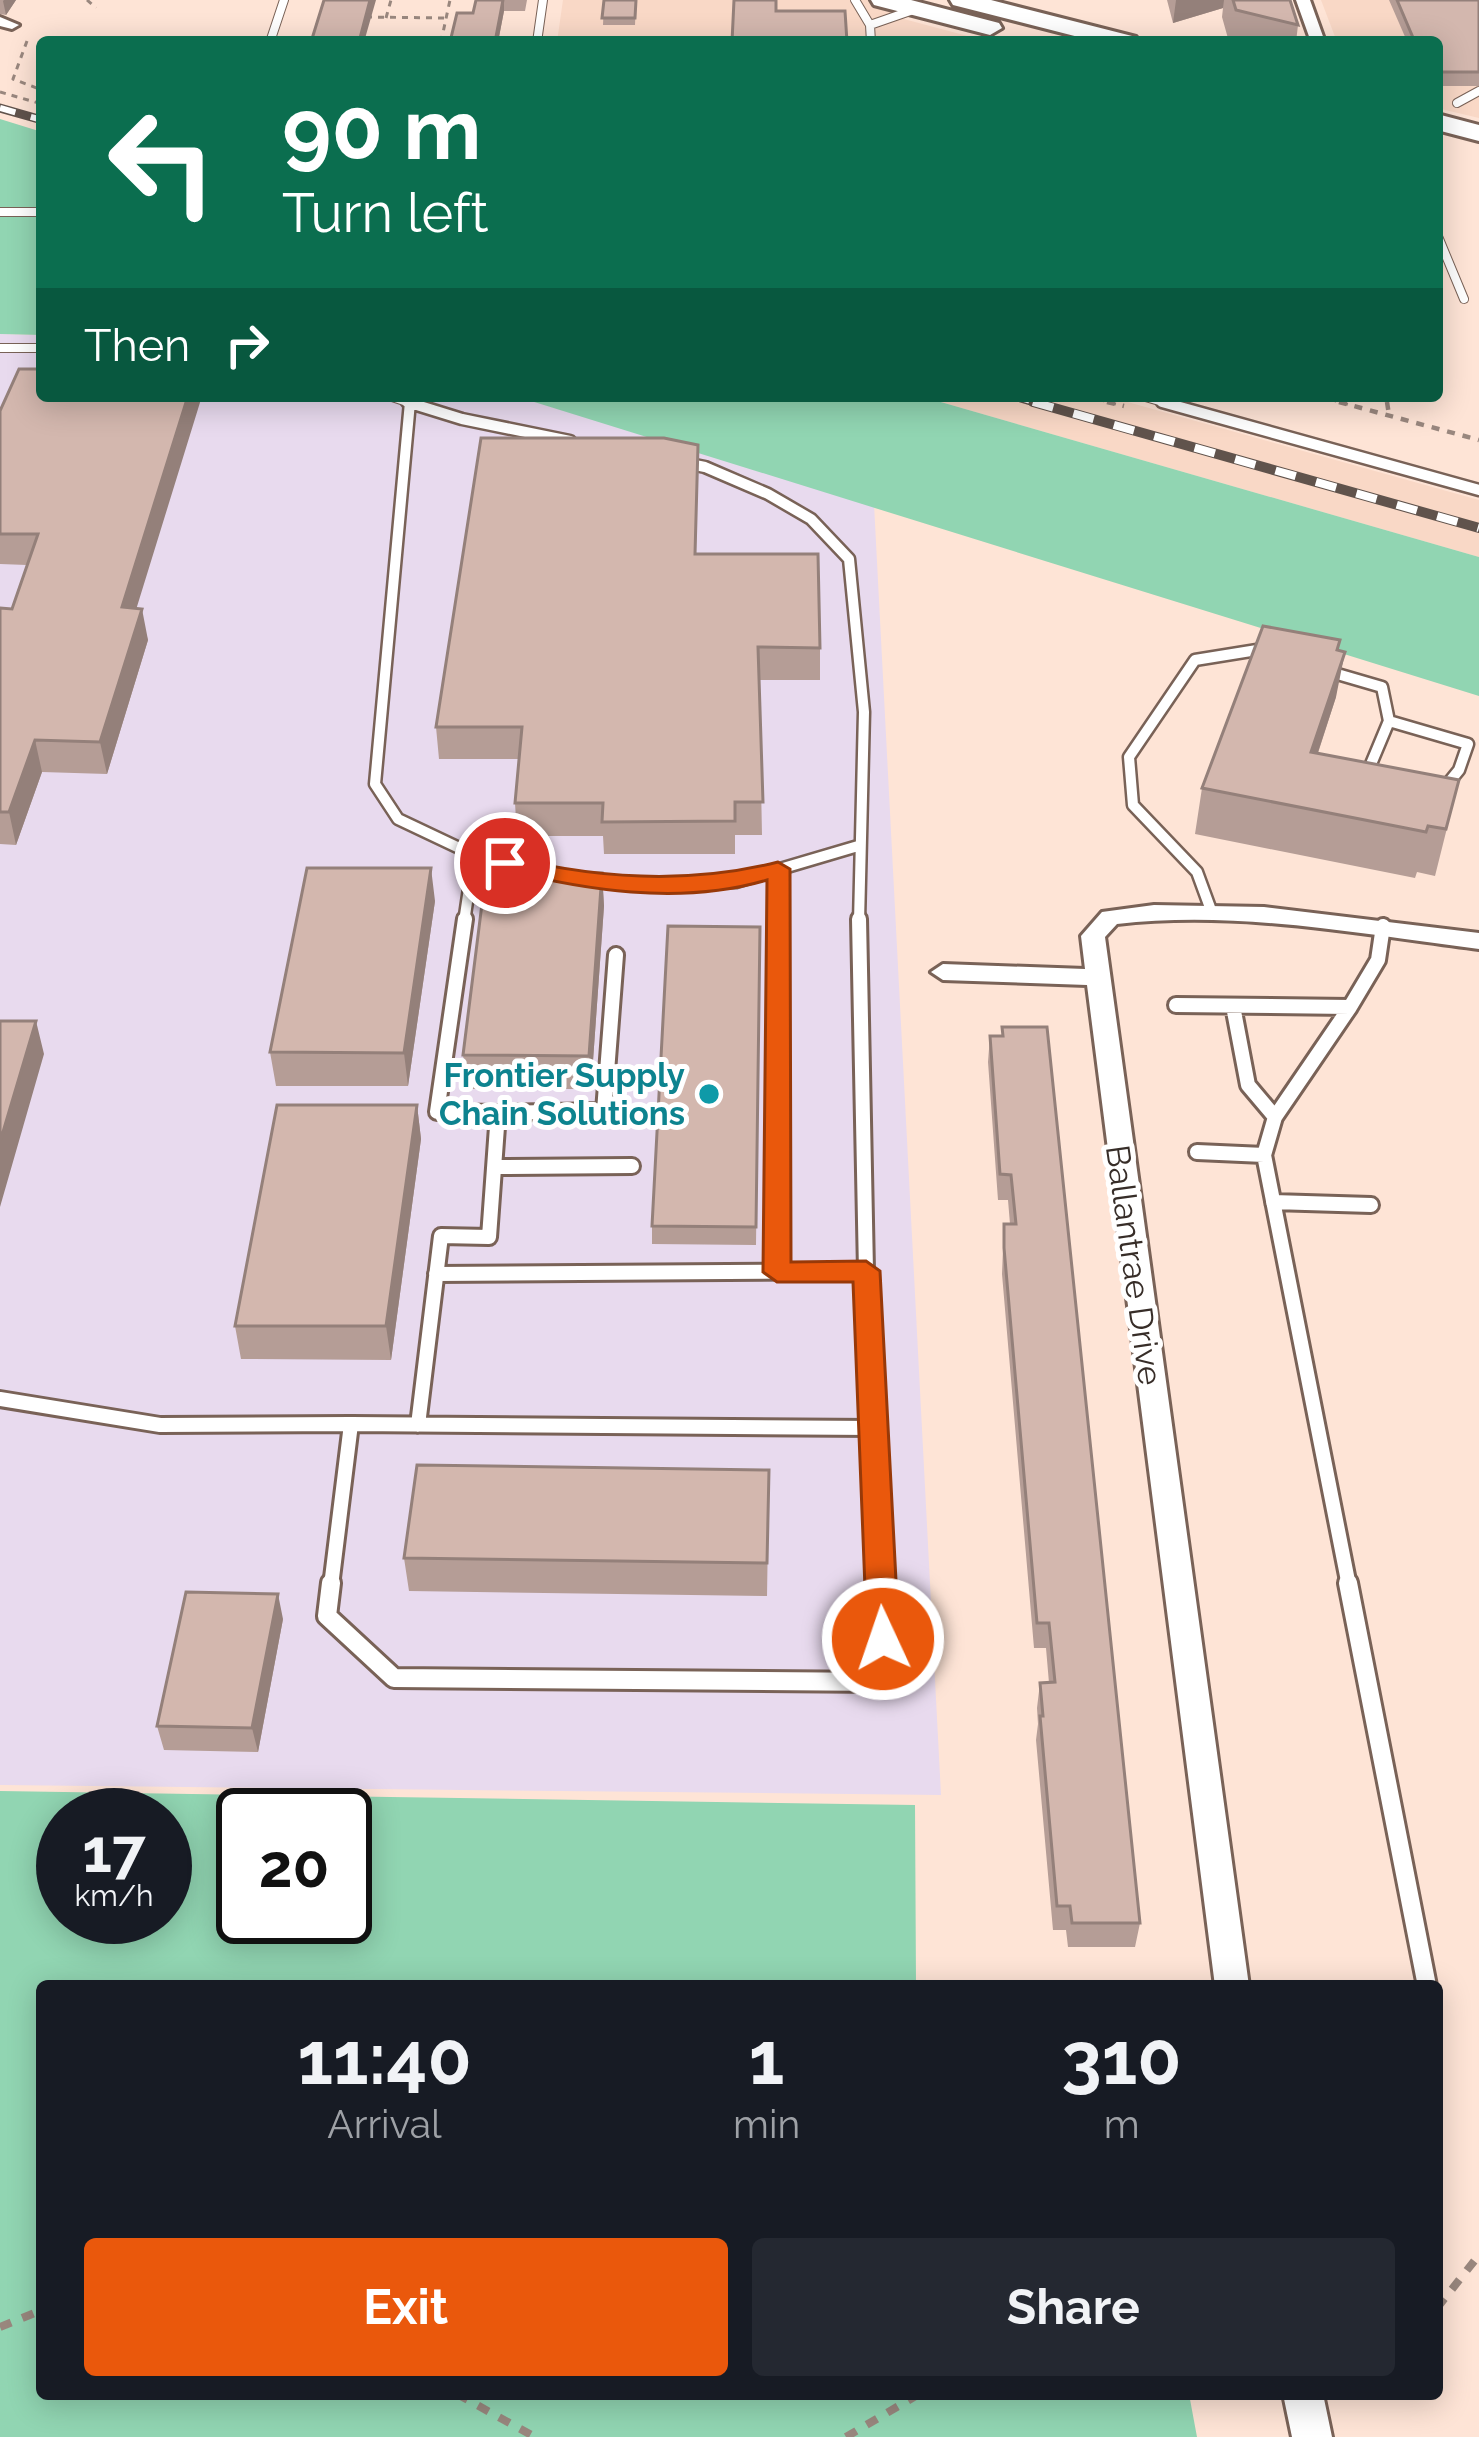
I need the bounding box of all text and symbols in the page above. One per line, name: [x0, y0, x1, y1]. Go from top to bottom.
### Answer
text: 90 m: [282, 80, 481, 179]
icon: left: [84, 84, 240, 240]
text: Turn left: [282, 181, 489, 245]
icon: right: [214, 312, 280, 378]
text: Then: [84, 319, 190, 372]
pin: [454, 812, 556, 914]
icon: arrive: [472, 830, 538, 896]
place label: Frontier Supply Chain Solutions: [439, 1056, 685, 1133]
marker: Frontier Supply Chain Solutions: [696, 1081, 722, 1107]
street label: Ballantrae Drive: [1098, 1142, 1170, 1388]
position arrow: [820, 1576, 946, 1702]
speed limit sign: 20: [216, 1788, 372, 1944]
text: 17: [82, 1816, 146, 1886]
text: km/h: [74, 1878, 154, 1913]
text: 11:40: [297, 2016, 472, 2101]
text: 1: [749, 2016, 784, 2101]
text: 310: [1062, 2016, 1182, 2101]
text: Arrival: [327, 2101, 442, 2147]
text: min: [733, 2101, 800, 2147]
text: m: [1104, 2101, 1140, 2147]
button: Exit: [84, 2238, 728, 2376]
button: Share: [752, 2238, 1395, 2376]

